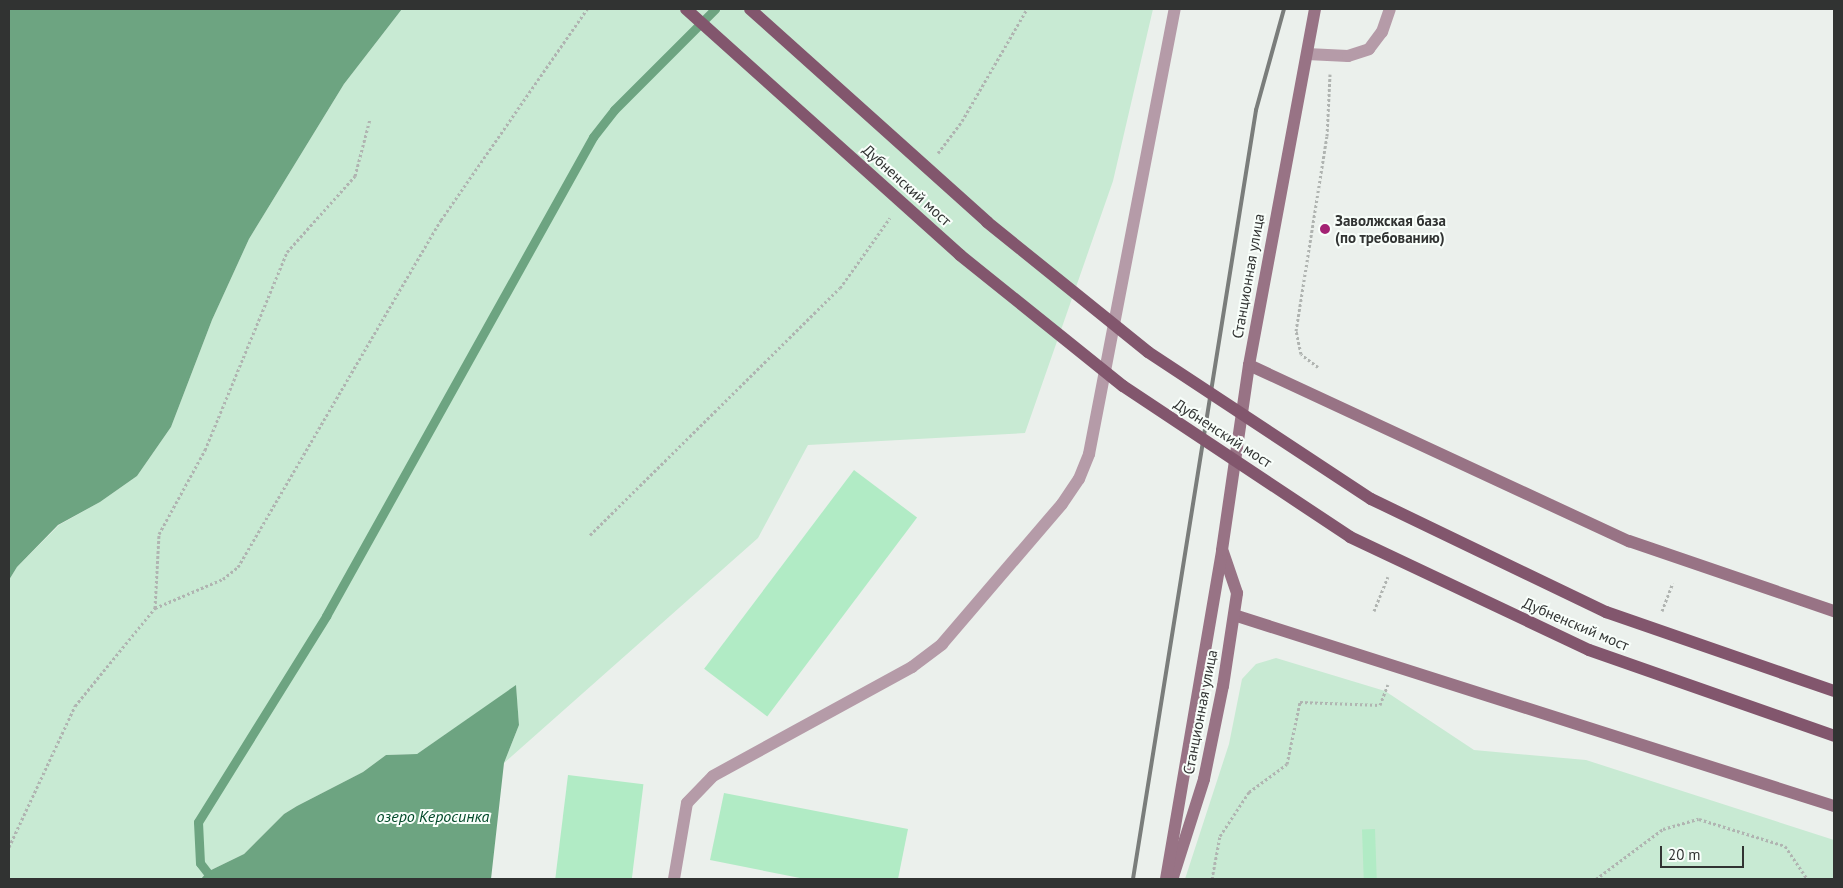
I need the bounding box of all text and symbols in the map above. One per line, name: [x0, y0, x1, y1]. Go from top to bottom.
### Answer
street label: Дубненский мост: [859, 140, 955, 230]
place label: Заволжская база (по требованию): [1335, 211, 1446, 246]
street label: Станционная улица: [1228, 212, 1268, 340]
marker: Заволжская база (по требованию): [1319, 223, 1331, 235]
street label: Дубненский мост: [1171, 395, 1275, 471]
street label: Дубненский мост: [1520, 594, 1632, 654]
street label: Станционная улица: [1179, 648, 1221, 776]
water label: озеро Керосинка: [377, 806, 489, 826]
scale bar: [1663, 836, 1747, 868]
text: 20 m: [1668, 845, 1701, 864]

